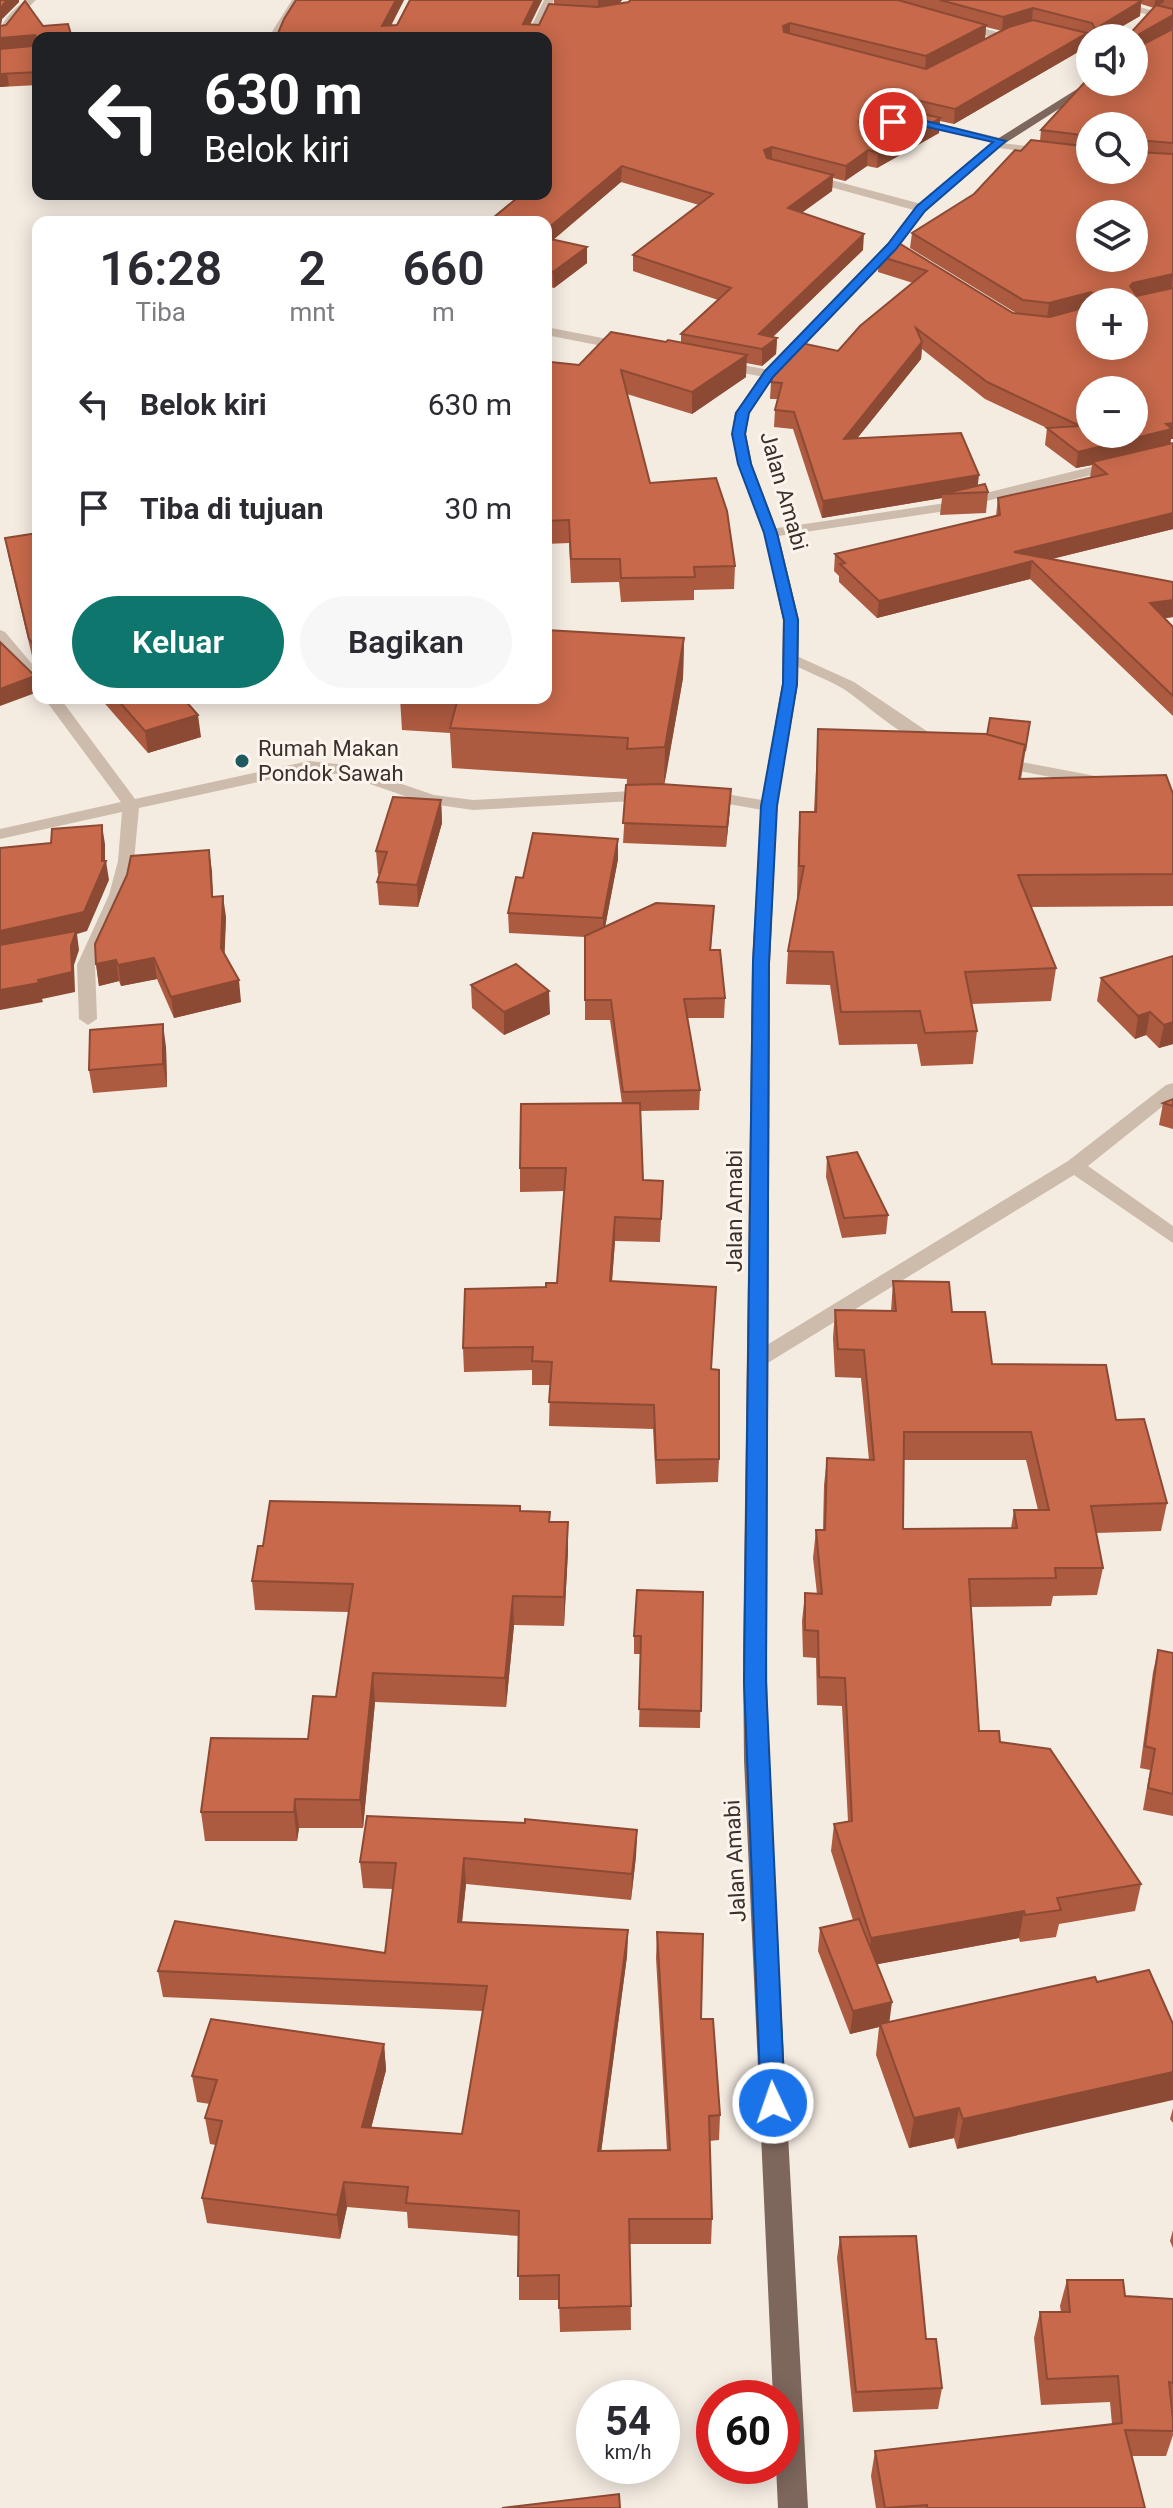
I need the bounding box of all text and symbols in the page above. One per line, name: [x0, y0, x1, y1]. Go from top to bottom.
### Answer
map controls: [1076, 24, 1148, 448]
button: sound: [1076, 24, 1148, 96]
text: 630 m: [204, 62, 363, 128]
icon: left: [72, 64, 176, 168]
pin: [859, 88, 927, 156]
icon: arrive: [871, 100, 915, 144]
button: search: [1076, 112, 1148, 184]
text: Belok kiri: [204, 129, 350, 171]
button: layers: [1076, 200, 1148, 272]
text: 16:28: [99, 240, 222, 297]
text: 2: [299, 240, 326, 297]
text: 660: [402, 240, 485, 297]
button: +: [1076, 288, 1148, 360]
text: Tiba: [135, 297, 186, 327]
text: mnt: [289, 297, 335, 327]
text: m: [432, 297, 455, 327]
button: −: [1076, 376, 1148, 448]
icon: left: [72, 382, 116, 426]
text: Belok kiri: [140, 387, 267, 422]
text: 630 m: [428, 387, 512, 422]
street label: Jalan Amabi: [755, 429, 813, 553]
icon: arrive: [72, 486, 116, 530]
text: Tiba di tujuan: [140, 491, 324, 526]
text: 30 m: [445, 491, 512, 526]
button: Keluar: [72, 596, 284, 688]
button: Bagikan: [300, 596, 512, 688]
place label: Rumah Makan Pondok Sawah: [258, 736, 404, 786]
marker: Rumah Makan Pondok Sawah: [233, 752, 251, 770]
street label: Jalan Amabi: [722, 1150, 747, 1272]
street label: Jalan Amabi: [719, 1799, 751, 1923]
position arrow: [731, 2061, 815, 2145]
speed limit sign: 60: [696, 2380, 800, 2484]
text: 54: [605, 2398, 651, 2445]
text: km/h: [605, 2440, 651, 2464]

